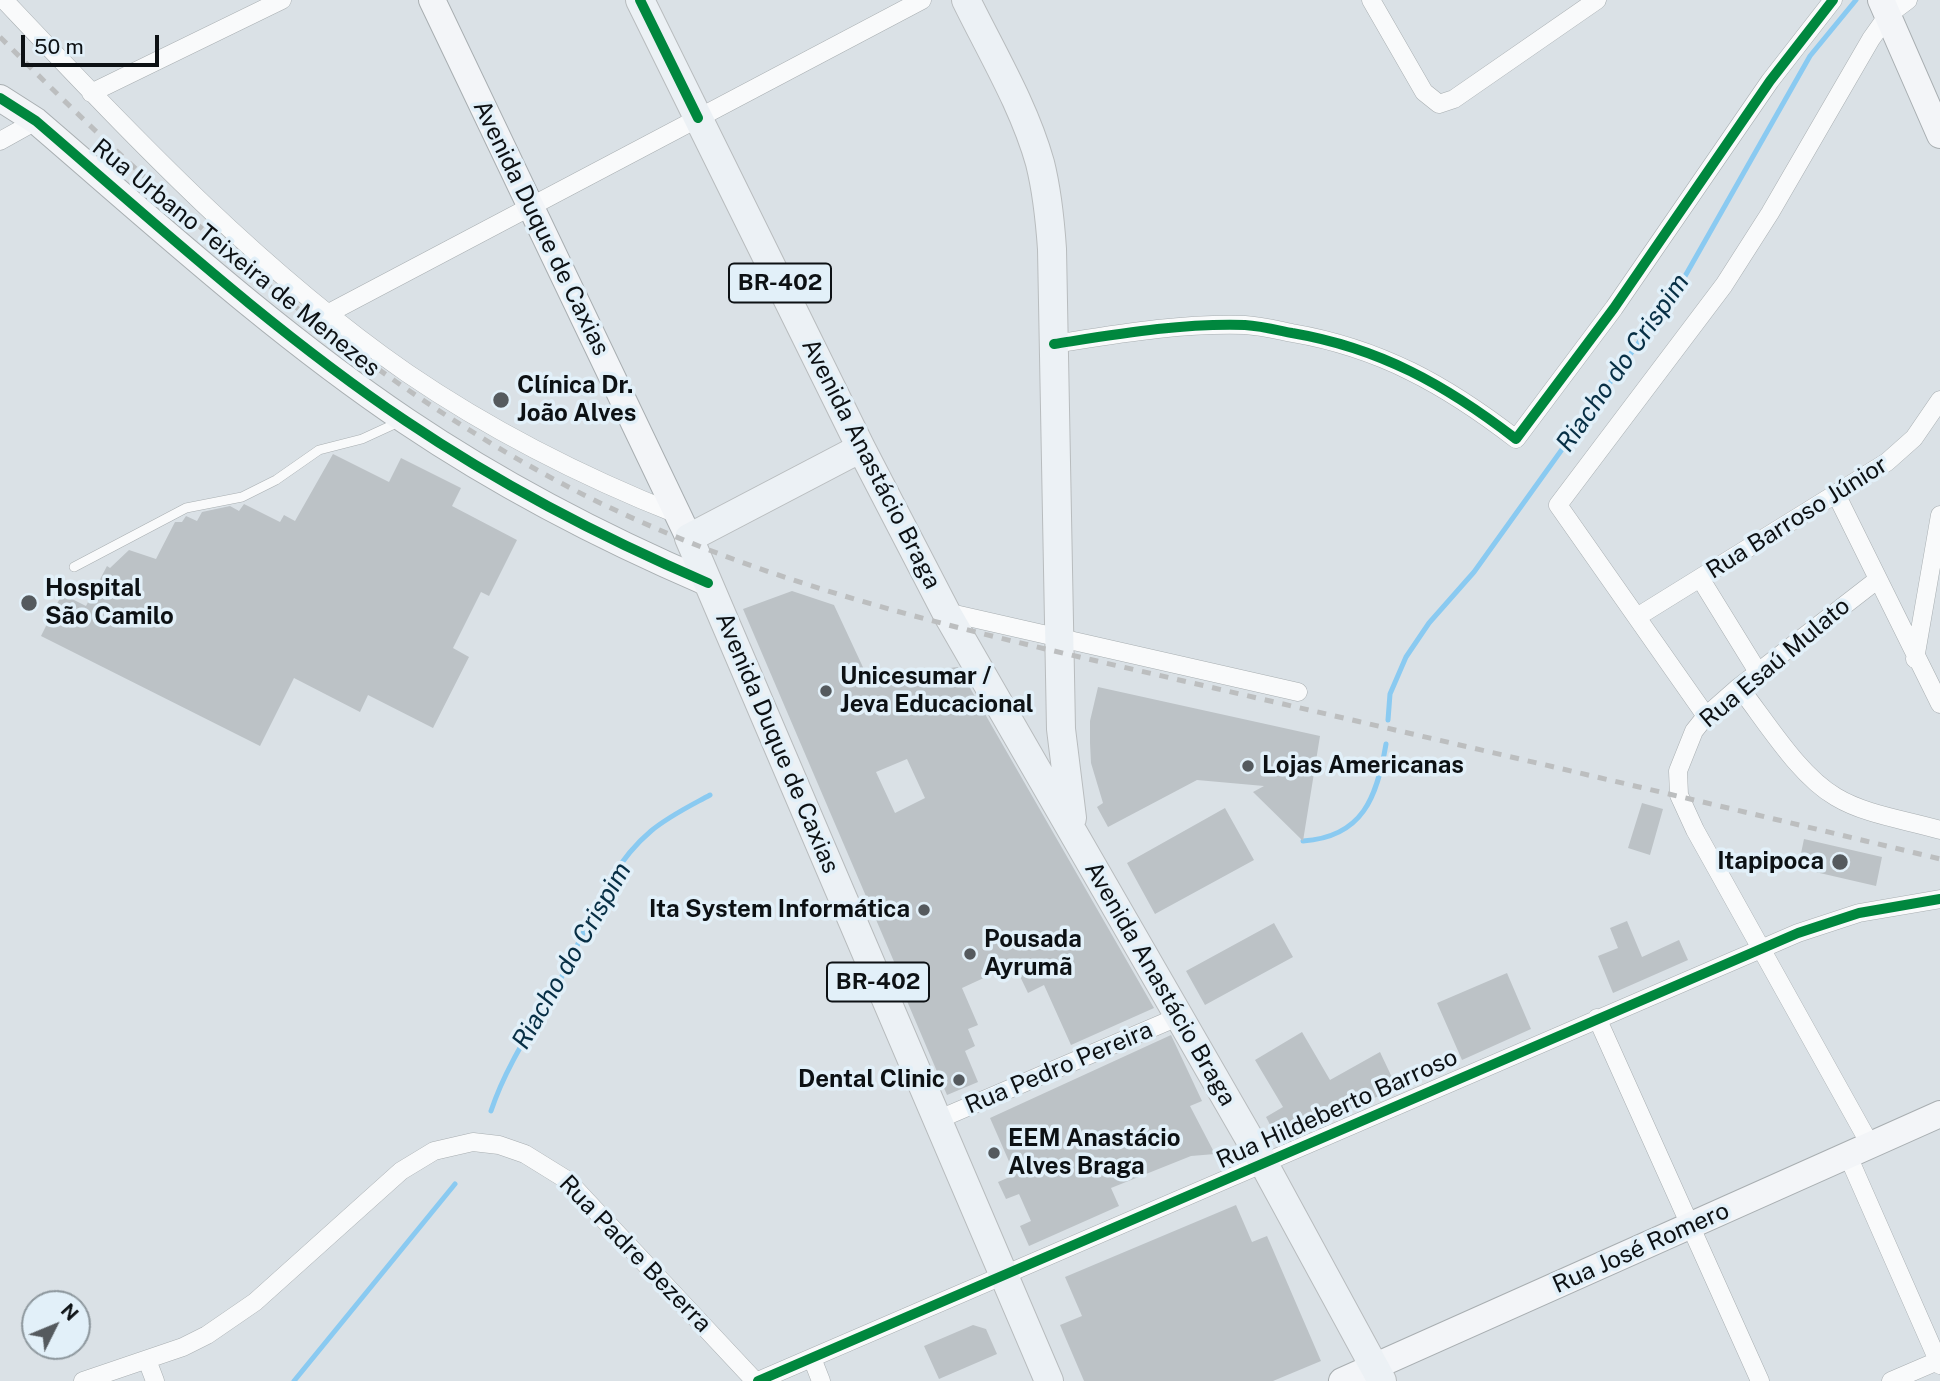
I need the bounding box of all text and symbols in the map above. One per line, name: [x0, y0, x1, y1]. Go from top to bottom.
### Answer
scale bar: [24, 21, 163, 65]
text: 50 m: [34, 34, 84, 59]
street label: Avenida Duque de Caxias: [467, 96, 615, 360]
street label: Rua Urbano Teixeira de Menezes: [86, 133, 386, 383]
road number: BR-402: [729, 264, 831, 302]
water label: Riacho do Crispim: [1550, 268, 1696, 458]
street label: Avenida Anastácio Braga: [795, 334, 947, 594]
place label: Clínica Dr. João Alves: [517, 372, 637, 428]
marker: Clínica Dr. João Alves: [491, 390, 511, 410]
street label: Rua Barroso Júnior: [1701, 451, 1893, 585]
place label: Hospital São Camilo: [45, 575, 174, 631]
street label: Rua Esaú Mulato: [1694, 592, 1856, 734]
marker: Hospital São Camilo: [19, 593, 39, 613]
street label: Avenida Duque de Caxias: [709, 608, 845, 878]
place label: Unicesumar / Jeva Educacional: [840, 663, 1034, 719]
marker: Unicesumar / Jeva Educacional: [818, 683, 834, 699]
place label: Lojas Americanas: [1262, 752, 1464, 780]
marker: Lojas Americanas: [1240, 758, 1256, 774]
place label: Itapipoca: [1717, 848, 1824, 876]
marker: Itapipoca: [1830, 852, 1850, 872]
water label: Riacho do Crispim: [506, 857, 638, 1055]
street label: Avenida Anastácio Braga: [1078, 857, 1242, 1111]
place label: Ita System Informática: [649, 896, 910, 924]
marker: Ita System Informática: [916, 902, 932, 918]
place label: Pousada Ayrumã: [984, 926, 1082, 982]
marker: Pousada Ayrumã: [962, 946, 978, 962]
road number: BR-402: [827, 962, 929, 1001]
street label: Rua Pedro Pereira: [961, 1016, 1157, 1120]
street label: Rua Hildeberto Barroso: [1212, 1043, 1462, 1175]
place label: Dental Clinic: [798, 1066, 945, 1094]
marker: Dental Clinic: [951, 1072, 967, 1088]
place label: EEM Anastácio Alves Braga: [1008, 1125, 1181, 1181]
marker: EEM Anastácio Alves Braga: [986, 1145, 1002, 1161]
street label: Rua Padre Bezerra: [553, 1170, 717, 1338]
street label: Rua José Romero: [1548, 1196, 1734, 1300]
north arrow: [21, 1290, 91, 1360]
text: N: [57, 1299, 83, 1325]

